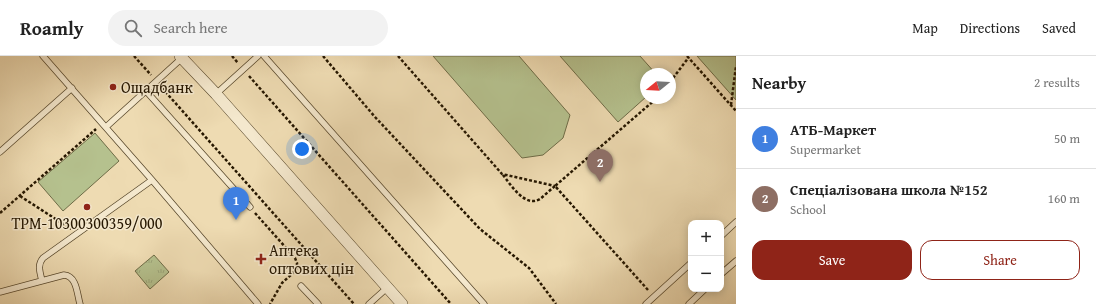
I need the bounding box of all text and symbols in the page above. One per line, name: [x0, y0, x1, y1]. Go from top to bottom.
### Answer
search box: [108, 10, 388, 46]
text: Roamly: [20, 14, 84, 42]
icon: search: [122, 17, 144, 39]
text: Search here: [154, 17, 228, 38]
text: Map: [912, 18, 938, 38]
text: Directions: [960, 18, 1020, 38]
text: Saved: [1042, 18, 1076, 38]
north arrow: [640, 68, 676, 104]
text: Nearby: [752, 70, 806, 95]
text: 2 results: [1034, 73, 1080, 92]
place label: Ощадбанк: [121, 75, 193, 99]
marker: Ощадбанк: [108, 82, 118, 92]
text: АТБ-Маркет: [790, 119, 876, 140]
text: 1: [762, 129, 768, 148]
text: 50 m: [1054, 129, 1080, 148]
your location: [292, 139, 312, 159]
text: Supermarket: [790, 140, 861, 159]
pin: 2: [587, 149, 613, 182]
text: Спеціалізована школа №152: [790, 179, 988, 200]
pin: 1: [223, 187, 249, 220]
text: 2: [762, 189, 768, 208]
text: 160 m: [1048, 189, 1080, 208]
text: School: [790, 200, 826, 219]
marker: ТРМ-10300300359/000: [82, 202, 92, 212]
place label: ТРМ-10300300359/000: [11, 211, 163, 235]
map controls: [688, 220, 724, 292]
button: +: [688, 220, 724, 256]
place label: Аптека оптових цін: [269, 238, 354, 280]
button: Save: [752, 240, 912, 280]
button: Share: [920, 240, 1080, 280]
marker: Аптека оптових цін: [256, 254, 266, 264]
button: −: [688, 256, 724, 292]

